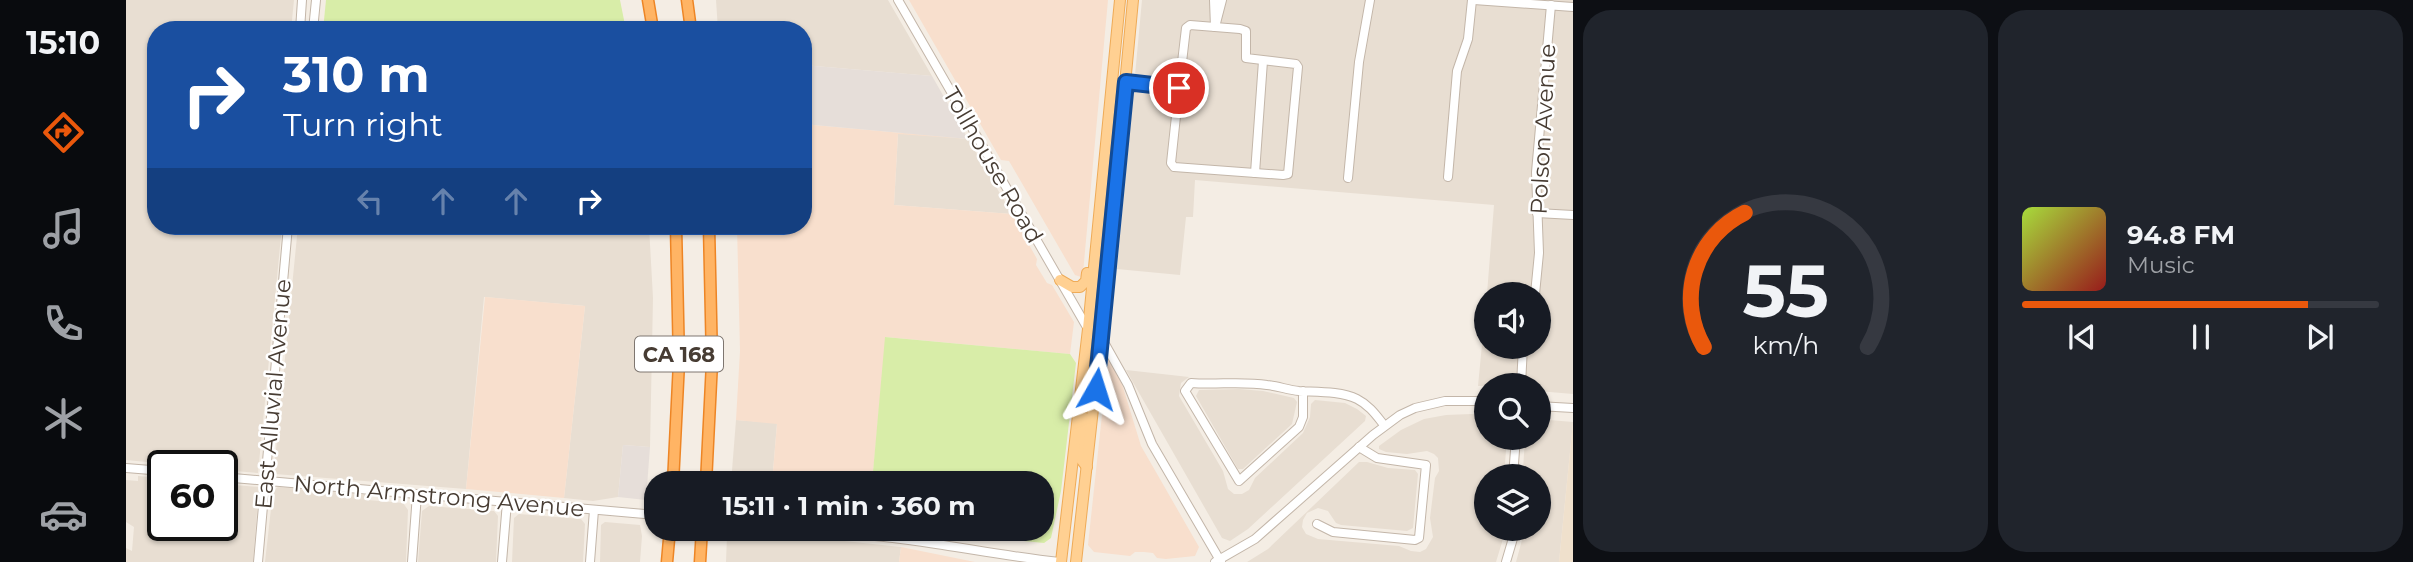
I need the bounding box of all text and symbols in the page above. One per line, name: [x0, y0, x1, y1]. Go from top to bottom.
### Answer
text: 15:10: [26, 23, 100, 62]
street label: Polson Avenue: [1525, 43, 1561, 215]
text: 310 m: [283, 45, 430, 104]
icon: right: [168, 49, 259, 140]
pin: [1149, 58, 1209, 118]
icon: arrive: [1160, 69, 1198, 107]
street label: Tollhouse Road: [937, 82, 1049, 248]
text: Turn right: [283, 105, 443, 144]
icon: directions: [39, 108, 88, 157]
icon: left: [351, 182, 389, 220]
icon: ahead: [424, 182, 462, 220]
icon: ahead: [497, 182, 535, 220]
icon: right: [570, 182, 608, 220]
icon: music: [39, 204, 88, 253]
text: 94.8 FM: [2127, 219, 2235, 251]
text: 55: [1742, 247, 1829, 335]
text: Music: [2127, 251, 2195, 279]
street label: East Alluvial Avenue: [249, 278, 297, 510]
map controls: [1474, 282, 1551, 541]
button: sound: [1474, 282, 1551, 359]
icon: phone: [39, 299, 88, 348]
icon: previous: [2063, 318, 2101, 356]
icon: pause: [2182, 318, 2220, 356]
icon: next: [2301, 318, 2339, 356]
text: km/h: [1752, 330, 1819, 360]
road number: CA 168: [635, 336, 723, 372]
position arrow: [1059, 352, 1133, 426]
button: search: [1474, 373, 1551, 450]
icon: climate: [39, 394, 88, 443]
speed limit sign: 60: [147, 450, 238, 541]
button: layers: [1474, 464, 1551, 541]
street label: North Armstrong Avenue: [293, 469, 585, 523]
icon: car: [39, 490, 88, 539]
text: 15:11 · 1 min · 360 m: [723, 490, 975, 522]

